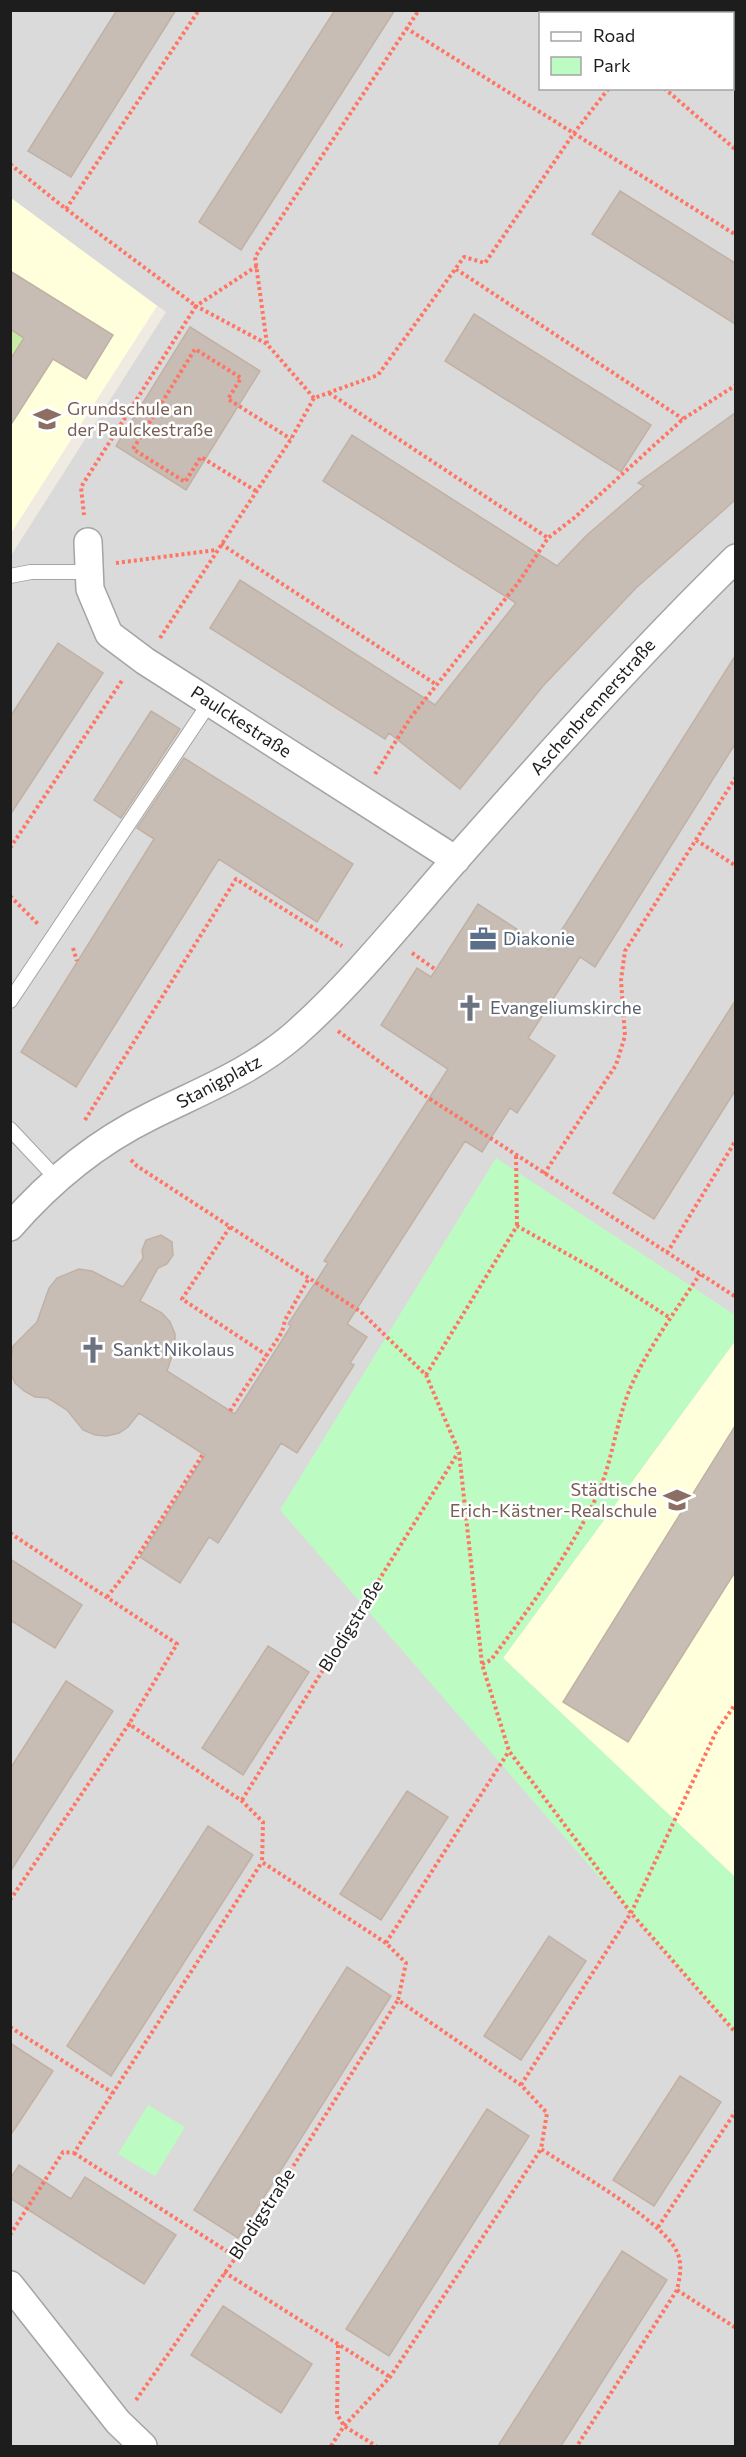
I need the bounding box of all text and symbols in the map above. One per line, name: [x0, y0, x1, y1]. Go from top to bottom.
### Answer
legend: [539, 12, 734, 90]
text: Road: [593, 24, 635, 46]
text: Park: [593, 54, 631, 76]
place label: Grundschule an der Paulckestraße: [67, 397, 213, 440]
school or university icon: Grundschule an der Paulckestraße: [32, 404, 62, 434]
street label: Aschenbrennerstraße: [525, 634, 659, 779]
street label: Paulckestraße: [187, 681, 296, 762]
office icon: Diakonie: [468, 924, 498, 954]
place label: Diakonie: [503, 927, 575, 949]
church icon: Evangeliumskirche: [455, 993, 485, 1023]
place label: Evangeliumskirche: [490, 996, 641, 1018]
street label: Stanigplatz: [172, 1050, 265, 1113]
church icon: Sankt Nikolaus: [78, 1335, 108, 1365]
place label: Sankt Nikolaus: [113, 1338, 234, 1360]
place label: Städtische Erich-Kästner-Realschule: [450, 1478, 657, 1521]
school or university icon: Städtische Erich-Kästner-Realschule: [662, 1485, 692, 1515]
street label: Blodigstraße: [313, 1576, 387, 1675]
street label: Blodigstraße: [224, 2164, 299, 2263]

